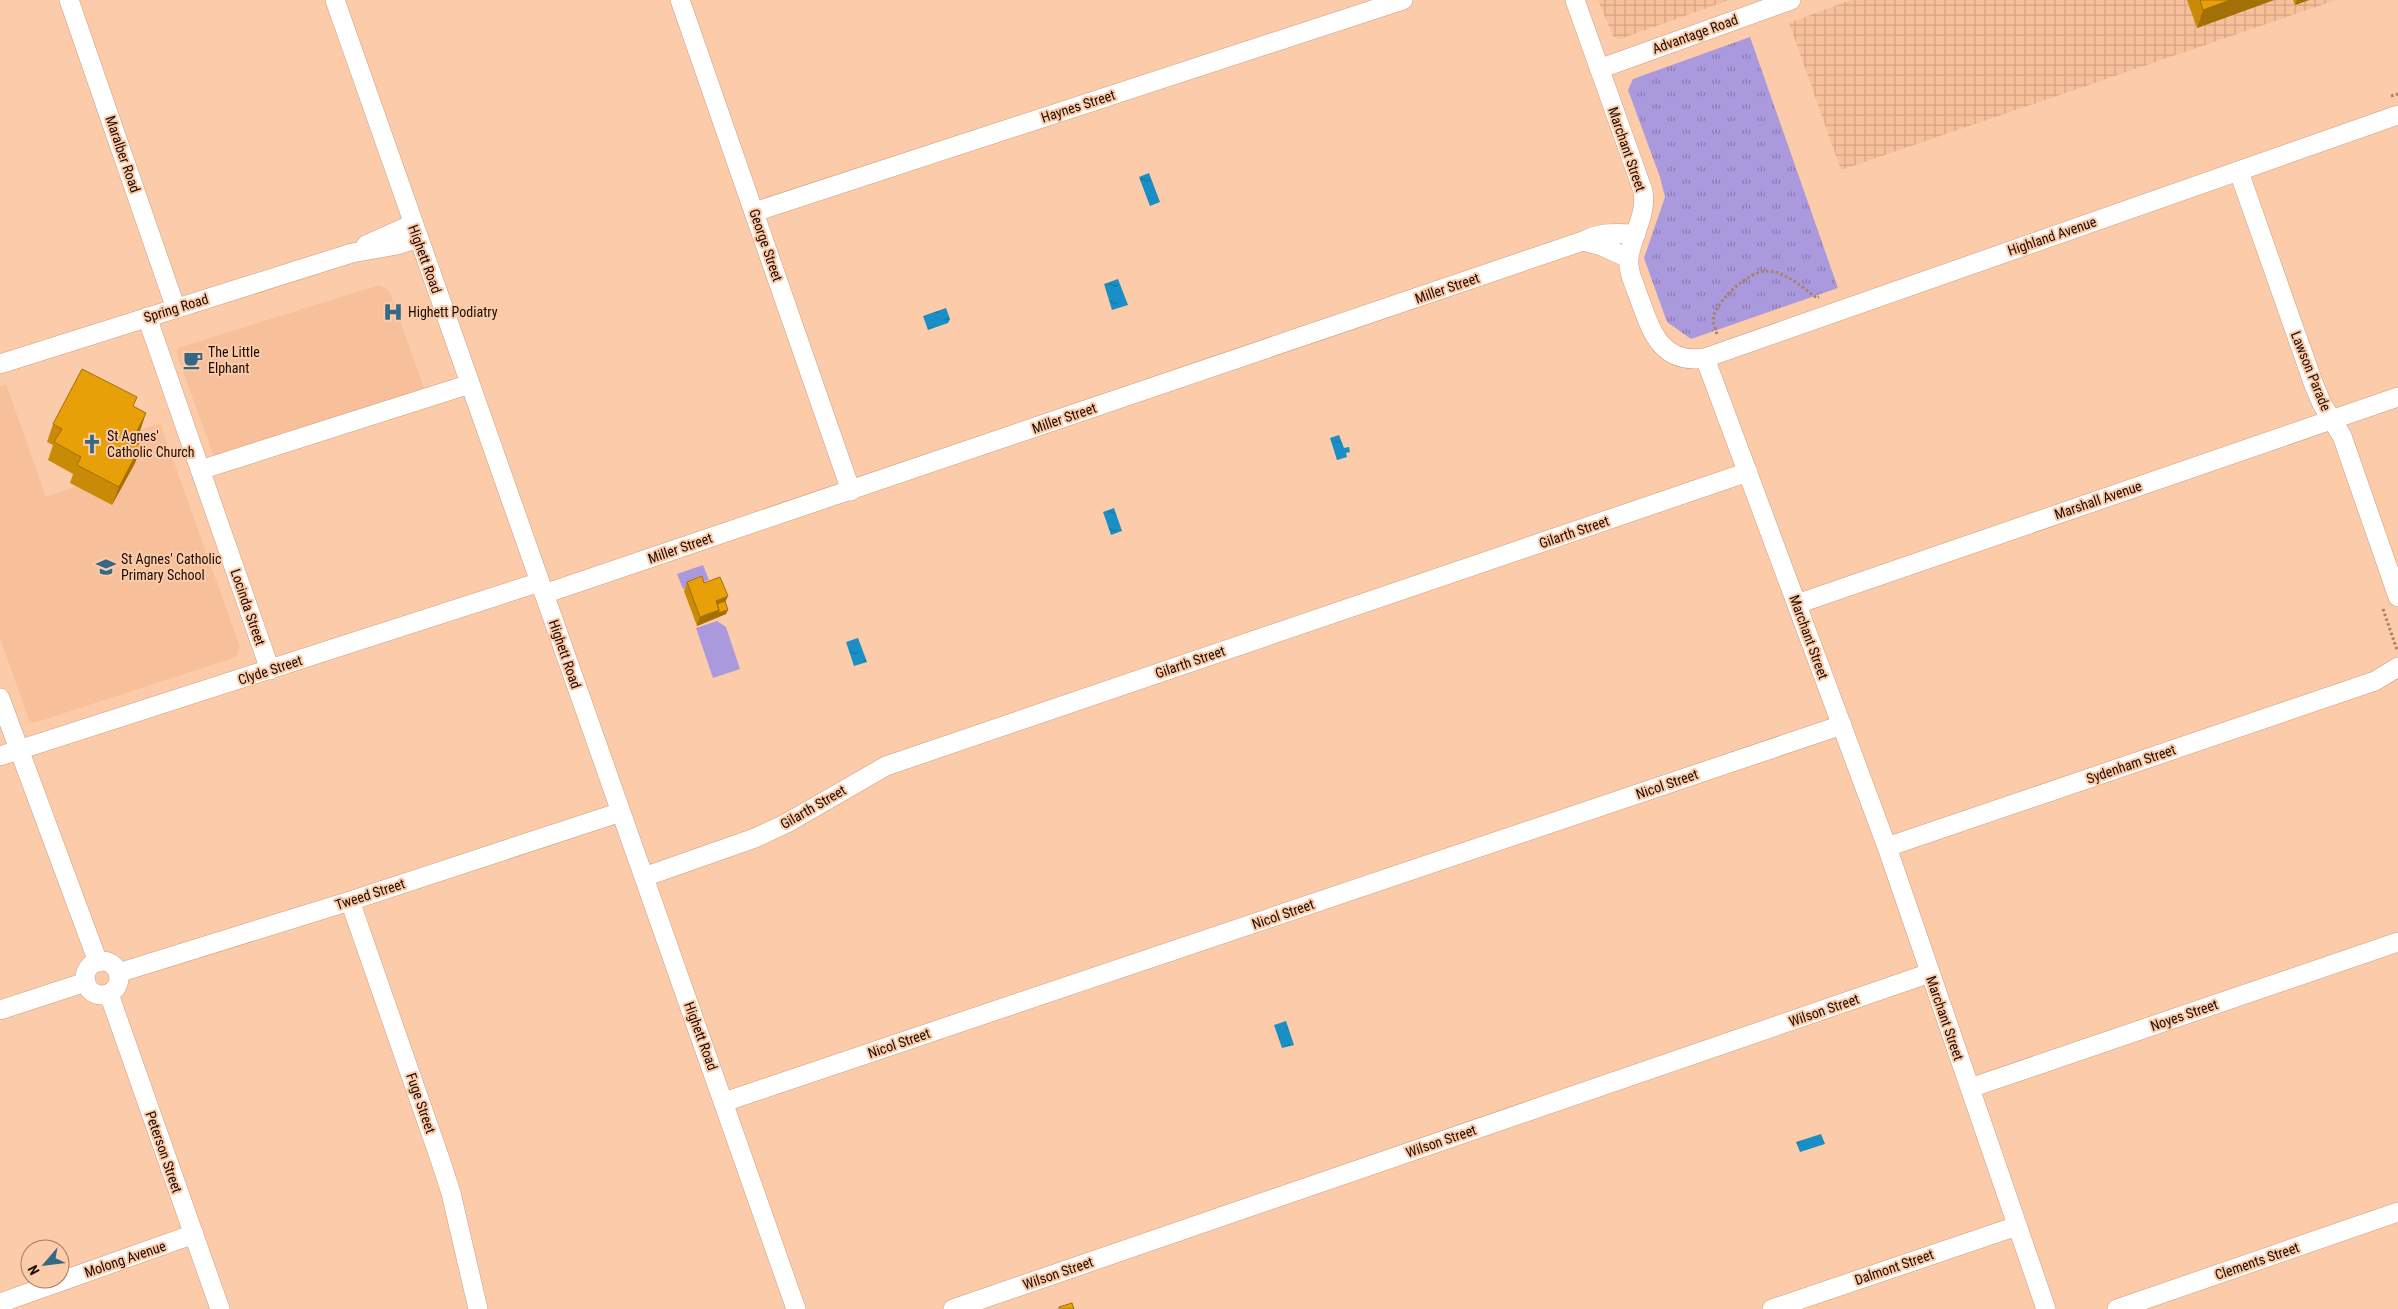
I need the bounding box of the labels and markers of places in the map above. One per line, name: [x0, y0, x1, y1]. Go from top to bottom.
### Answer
hospital icon: Highett Podiatry: [382, 301, 404, 323]
place label: Highett Podiatry: [408, 304, 498, 320]
place label: The Little Elphant: [208, 344, 260, 376]
cafe icon: The Little Elphant: [182, 349, 204, 371]
place label: St Agnes' Catholic Church: [107, 428, 195, 460]
church icon: St Agnes' Catholic Church: [81, 433, 103, 455]
place label: St Agnes' Catholic Primary School: [121, 551, 221, 583]
school or university icon: St Agnes' Catholic Primary School: [95, 556, 117, 578]

